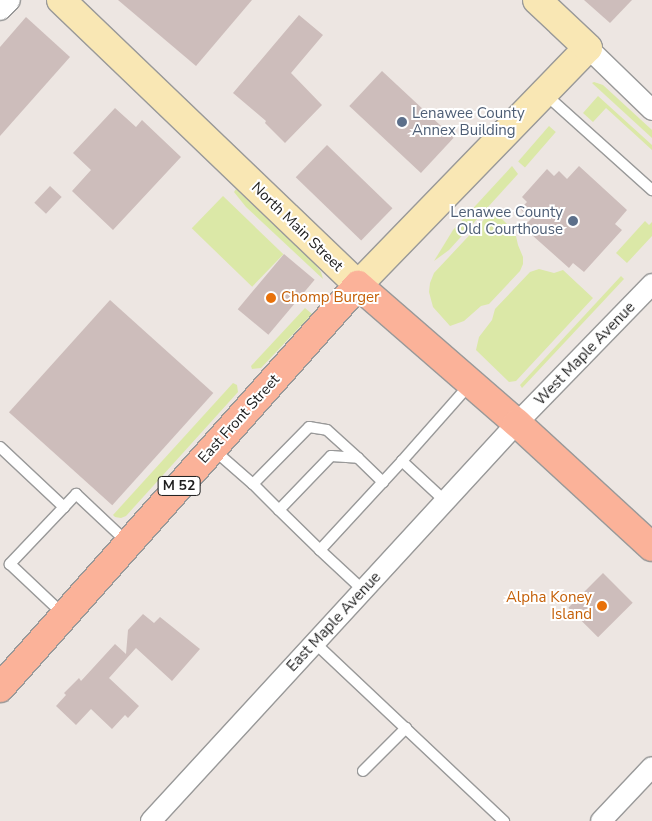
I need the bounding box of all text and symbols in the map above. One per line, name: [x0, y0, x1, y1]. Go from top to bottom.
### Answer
place label: Lenawee County Annex Building: [412, 104, 525, 139]
marker: Lenawee County Annex Building: [396, 116, 408, 128]
street label: North Main Street: [247, 179, 347, 275]
place label: Lenawee County Old Courthouse: [450, 203, 563, 238]
marker: Lenawee County Old Courthouse: [567, 215, 579, 227]
place label: Chomp Burger: [281, 289, 379, 307]
marker: Chomp Burger: [265, 292, 277, 304]
street label: West Maple Avenue: [531, 299, 639, 409]
street label: East Front Street: [194, 371, 284, 467]
road number: M 52: [156, 474, 202, 498]
street label: East Maple Avenue: [283, 568, 385, 676]
place label: Alpha Koney Island: [506, 588, 592, 623]
marker: Alpha Koney Island: [596, 600, 608, 612]

